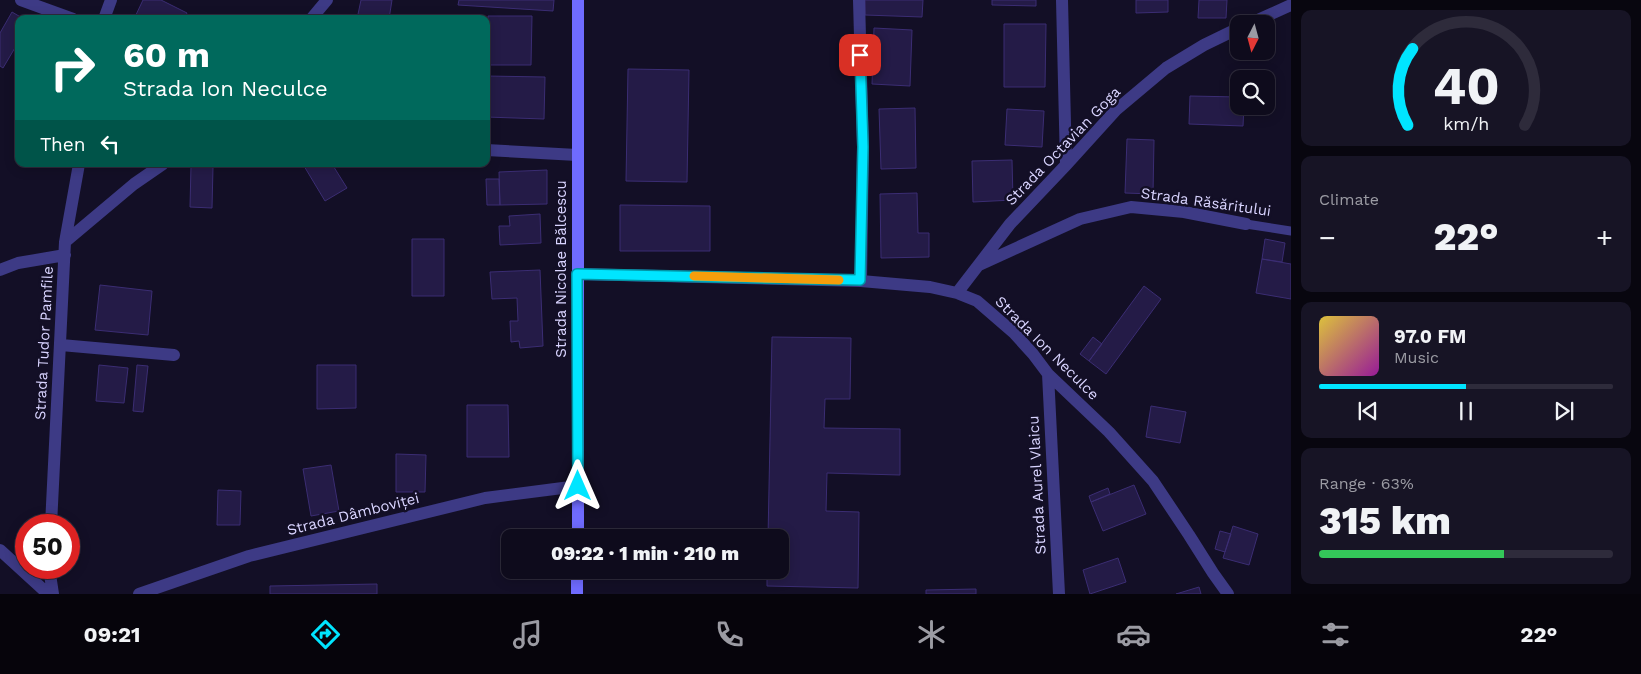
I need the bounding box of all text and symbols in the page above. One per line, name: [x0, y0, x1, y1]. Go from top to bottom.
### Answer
north arrow: [1230, 15, 1275, 60]
map controls: [1230, 15, 1275, 115]
text: 60 m: [123, 34, 210, 76]
pin: [839, 34, 881, 76]
icon: right: [40, 35, 105, 100]
icon: arrive: [846, 41, 874, 69]
text: 40: [1432, 56, 1500, 117]
button: search: [1230, 70, 1275, 115]
text: Strada Ion Neculce: [123, 76, 328, 101]
street label: Strada Octavian Goga: [1002, 83, 1125, 209]
text: km/h: [1443, 113, 1489, 134]
icon: left: [96, 130, 124, 158]
text: Then: [40, 133, 86, 156]
street label: Strada Nicolae Bălcescu: [552, 180, 570, 358]
street label: Strada Răsăritului: [1140, 184, 1272, 220]
text: Climate: [1319, 190, 1379, 209]
text: 22°: [1434, 215, 1498, 259]
text: −: [1319, 221, 1336, 254]
text: +: [1596, 221, 1613, 254]
street label: Strada Tudor Pamfile: [31, 266, 57, 420]
street label: Strada Ion Neculce: [991, 292, 1103, 404]
text: 97.0 FM: [1394, 325, 1466, 348]
text: Music: [1394, 348, 1439, 367]
icon: previous: [1354, 397, 1382, 425]
icon: pause: [1452, 397, 1480, 425]
icon: next: [1550, 397, 1578, 425]
street label: Strada Aurel Vlaicu: [1024, 415, 1050, 555]
position arrow: [551, 459, 603, 511]
text: Range · 63%: [1319, 474, 1414, 493]
street label: Strada Dâmboviței: [285, 489, 421, 539]
text: 315 km: [1319, 499, 1451, 543]
speed limit sign: 50: [15, 514, 80, 579]
text: 09:22 · 1 min · 210 m: [551, 542, 739, 565]
icon: directions: [308, 617, 343, 652]
icon: music: [510, 617, 545, 652]
icon: phone: [712, 617, 747, 652]
icon: climate: [914, 617, 949, 652]
icon: car: [1116, 617, 1151, 652]
icon: filters: [1318, 617, 1353, 652]
text: 09:21: [84, 622, 141, 647]
text: 22°: [1520, 622, 1557, 647]

